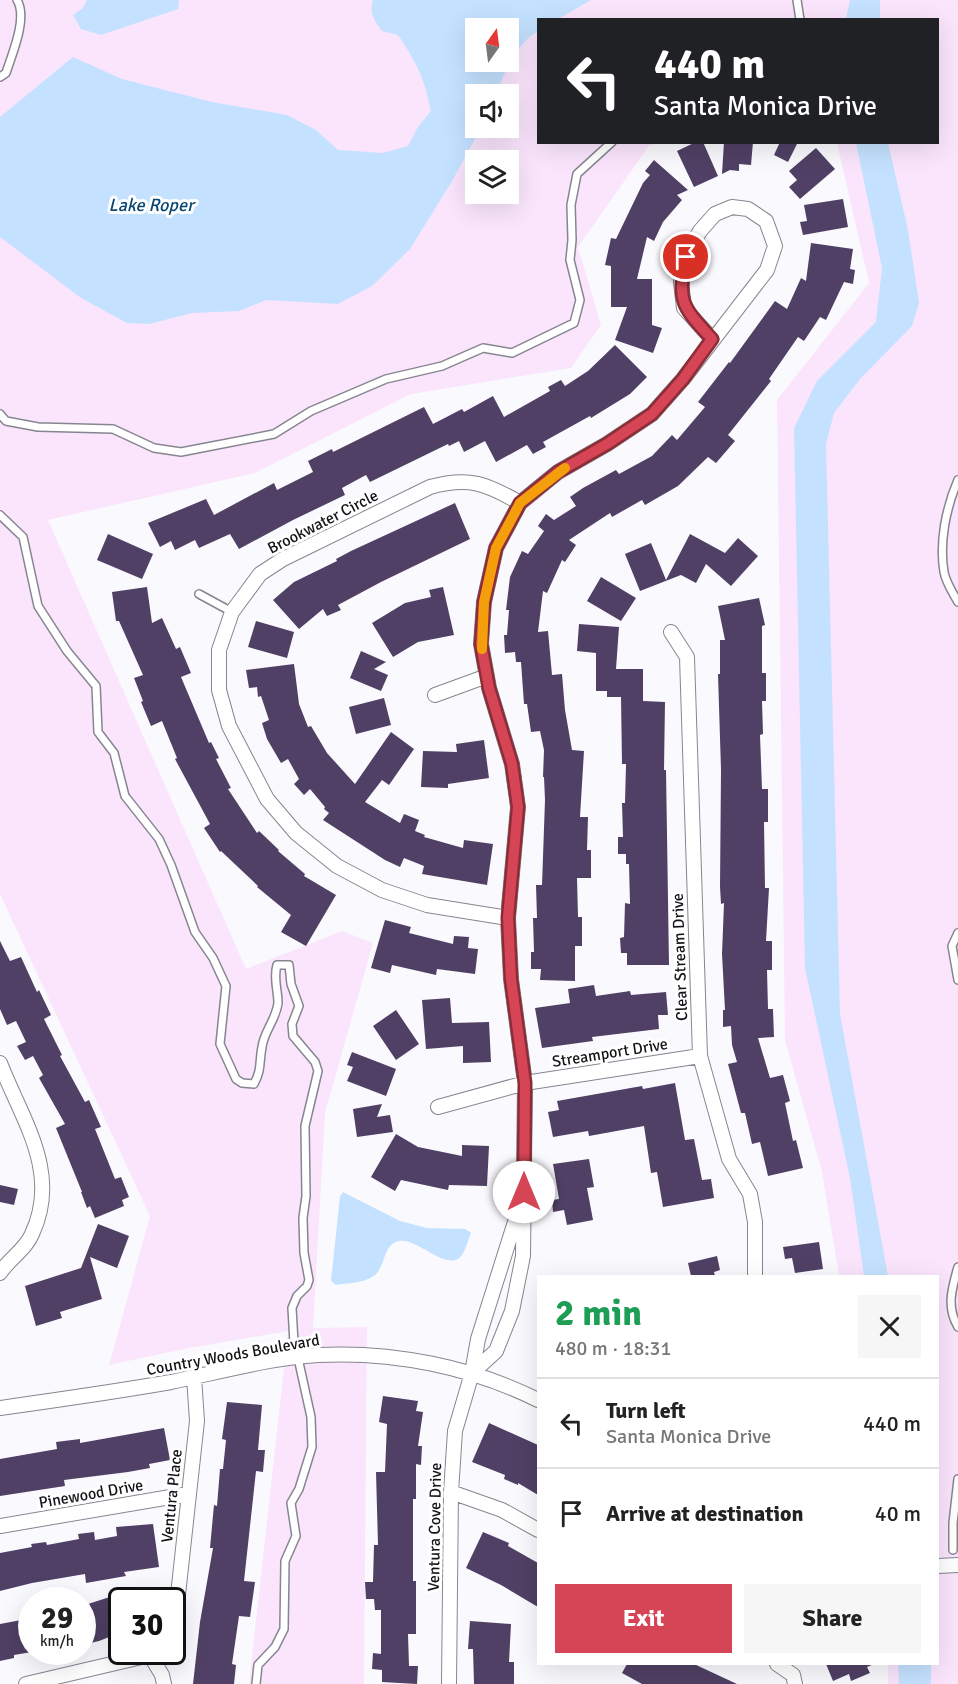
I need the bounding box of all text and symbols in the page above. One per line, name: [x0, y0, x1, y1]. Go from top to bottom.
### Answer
north arrow: [465, 18, 519, 72]
map controls: [465, 18, 519, 204]
text: 440 m: [654, 39, 765, 90]
icon: left: [555, 42, 633, 120]
button: sound: [465, 84, 519, 138]
text: Santa Monica Drive: [654, 90, 877, 123]
button: layers: [465, 150, 519, 204]
water label: Lake Roper: [108, 194, 196, 216]
pin: [660, 231, 711, 282]
icon: arrive: [669, 240, 702, 273]
street label: Brookwater Circle: [264, 485, 382, 559]
street label: Clear Stream Drive: [668, 893, 692, 1021]
street label: Streamport Drive: [551, 1034, 669, 1072]
position arrow: [492, 1160, 556, 1224]
text: 2 min: [555, 1291, 642, 1336]
button: close: [858, 1295, 921, 1358]
street label: Country Woods Boulevard: [145, 1330, 321, 1380]
text: 480 m · 18:31: [555, 1336, 671, 1361]
text: Turn left: [606, 1397, 686, 1424]
icon: left: [555, 1407, 588, 1440]
text: 440 m: [863, 1410, 921, 1437]
text: Santa Monica Drive: [606, 1424, 771, 1449]
street label: Ventura Place: [157, 1448, 187, 1544]
street label: Ventura Cove Drive: [424, 1462, 446, 1592]
street label: Pinewood Drive: [37, 1475, 145, 1513]
icon: arrive: [555, 1497, 588, 1530]
text: Arrive at destination: [606, 1500, 803, 1527]
text: 40 m: [875, 1500, 921, 1527]
button: Exit: [555, 1584, 732, 1653]
button: Share: [744, 1584, 921, 1653]
speed limit sign: 30: [108, 1587, 186, 1665]
text: 29: [41, 1600, 73, 1637]
text: km/h: [40, 1632, 74, 1650]

